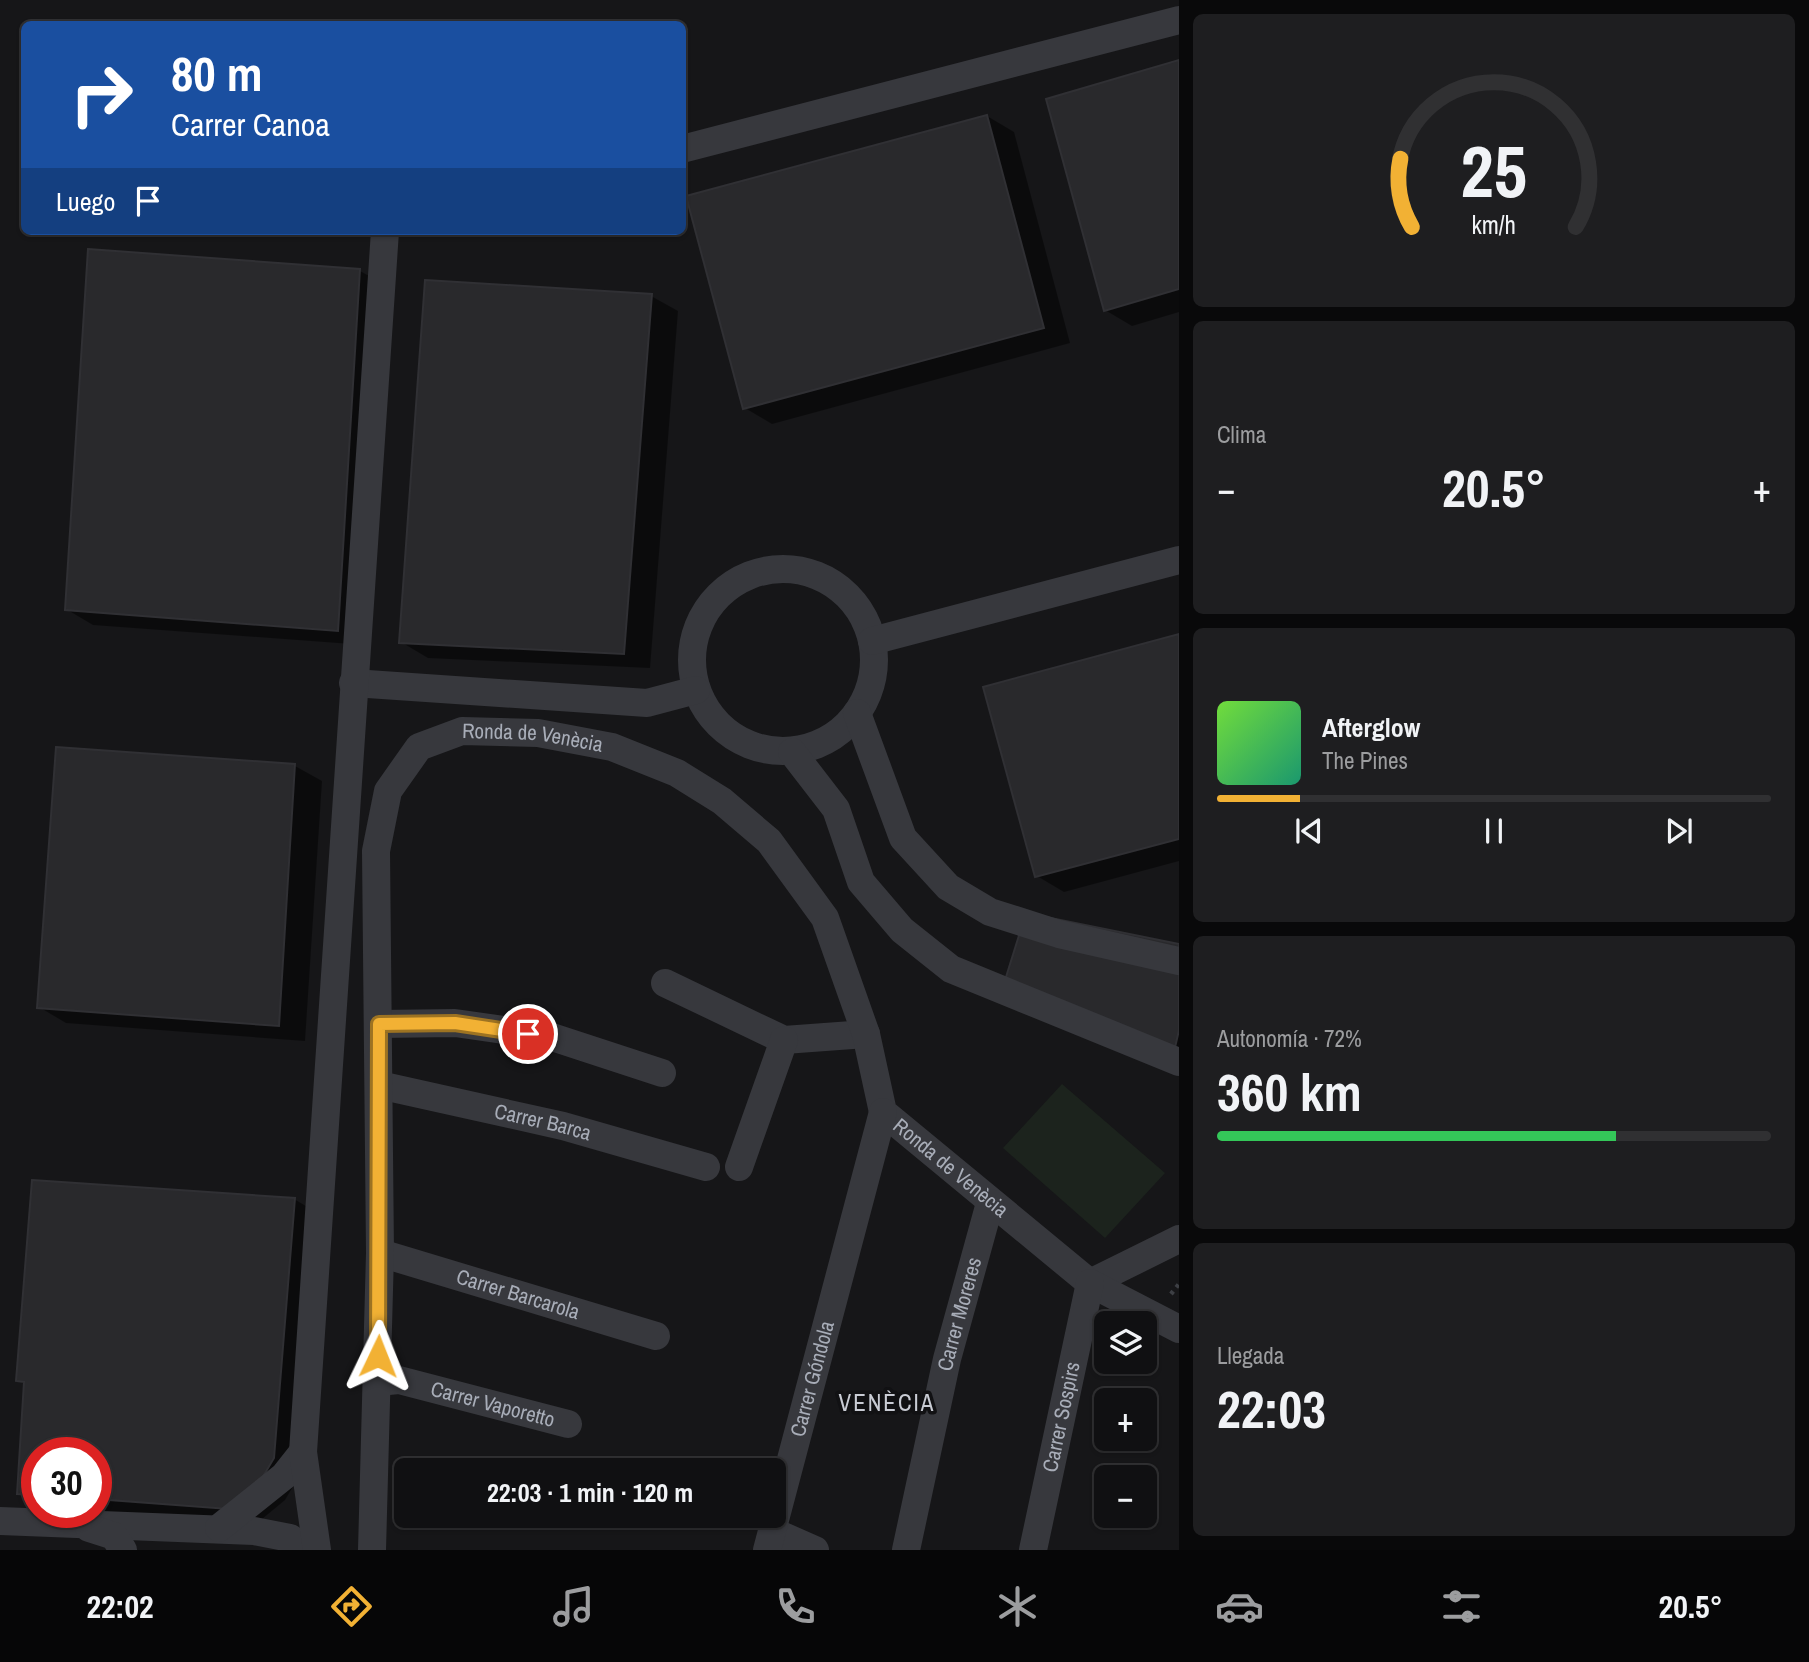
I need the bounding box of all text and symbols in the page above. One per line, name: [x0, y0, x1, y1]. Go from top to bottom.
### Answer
text: 80 m: [171, 40, 263, 106]
icon: right: [56, 49, 147, 140]
text: Carrer Canoa: [171, 103, 330, 146]
text: 25: [1461, 122, 1527, 220]
icon: arrive: [129, 182, 167, 220]
text: Luego: [56, 184, 115, 219]
text: km/h: [1472, 207, 1516, 241]
text: Clima: [1217, 419, 1266, 450]
text: 20.5°: [1442, 453, 1546, 523]
text: −: [1217, 463, 1235, 514]
text: +: [1753, 463, 1771, 514]
text: Afterglow: [1322, 710, 1420, 745]
street label: Ronda de Venècia: [462, 716, 606, 759]
text: The Pines: [1322, 745, 1408, 776]
icon: previous: [1290, 812, 1328, 850]
icon: pause: [1475, 812, 1513, 850]
icon: next: [1660, 812, 1698, 850]
pin: [498, 1004, 558, 1064]
icon: arrive: [509, 1015, 547, 1053]
text: Autonomía · 72%: [1217, 1023, 1362, 1054]
text: 360 km: [1217, 1057, 1362, 1127]
street label: Carrer Barca: [492, 1096, 595, 1148]
street label: Ronda de Venècia: [887, 1111, 1015, 1224]
street label: Carrer Moreres: [930, 1254, 988, 1373]
street label: Carrer Barcarola: [453, 1262, 584, 1326]
map controls: [1094, 1311, 1157, 1528]
button: layers: [1094, 1311, 1157, 1374]
street label: Carrer Góndola: [783, 1317, 841, 1440]
position arrow: [341, 1319, 415, 1393]
text: Llegada: [1217, 1340, 1284, 1371]
street label: Carrer Sospirs: [1035, 1359, 1087, 1475]
street label: Carrer Vaporetto: [428, 1374, 558, 1434]
text: 22:03: [1217, 1374, 1326, 1444]
district label: VENÈCIA: [839, 1387, 935, 1418]
button: +: [1094, 1388, 1157, 1451]
speed limit sign: 30: [21, 1437, 112, 1528]
button: −: [1094, 1465, 1157, 1528]
text: 22:03 · 1 min · 120 m: [487, 1475, 693, 1510]
icon: directions: [327, 1582, 376, 1631]
icon: music: [549, 1582, 598, 1631]
icon: phone: [771, 1582, 820, 1631]
icon: climate: [993, 1582, 1042, 1631]
icon: car: [1215, 1582, 1264, 1631]
icon: filters: [1437, 1582, 1486, 1631]
text: 22:02: [87, 1585, 154, 1628]
text: 20.5°: [1659, 1585, 1722, 1628]

